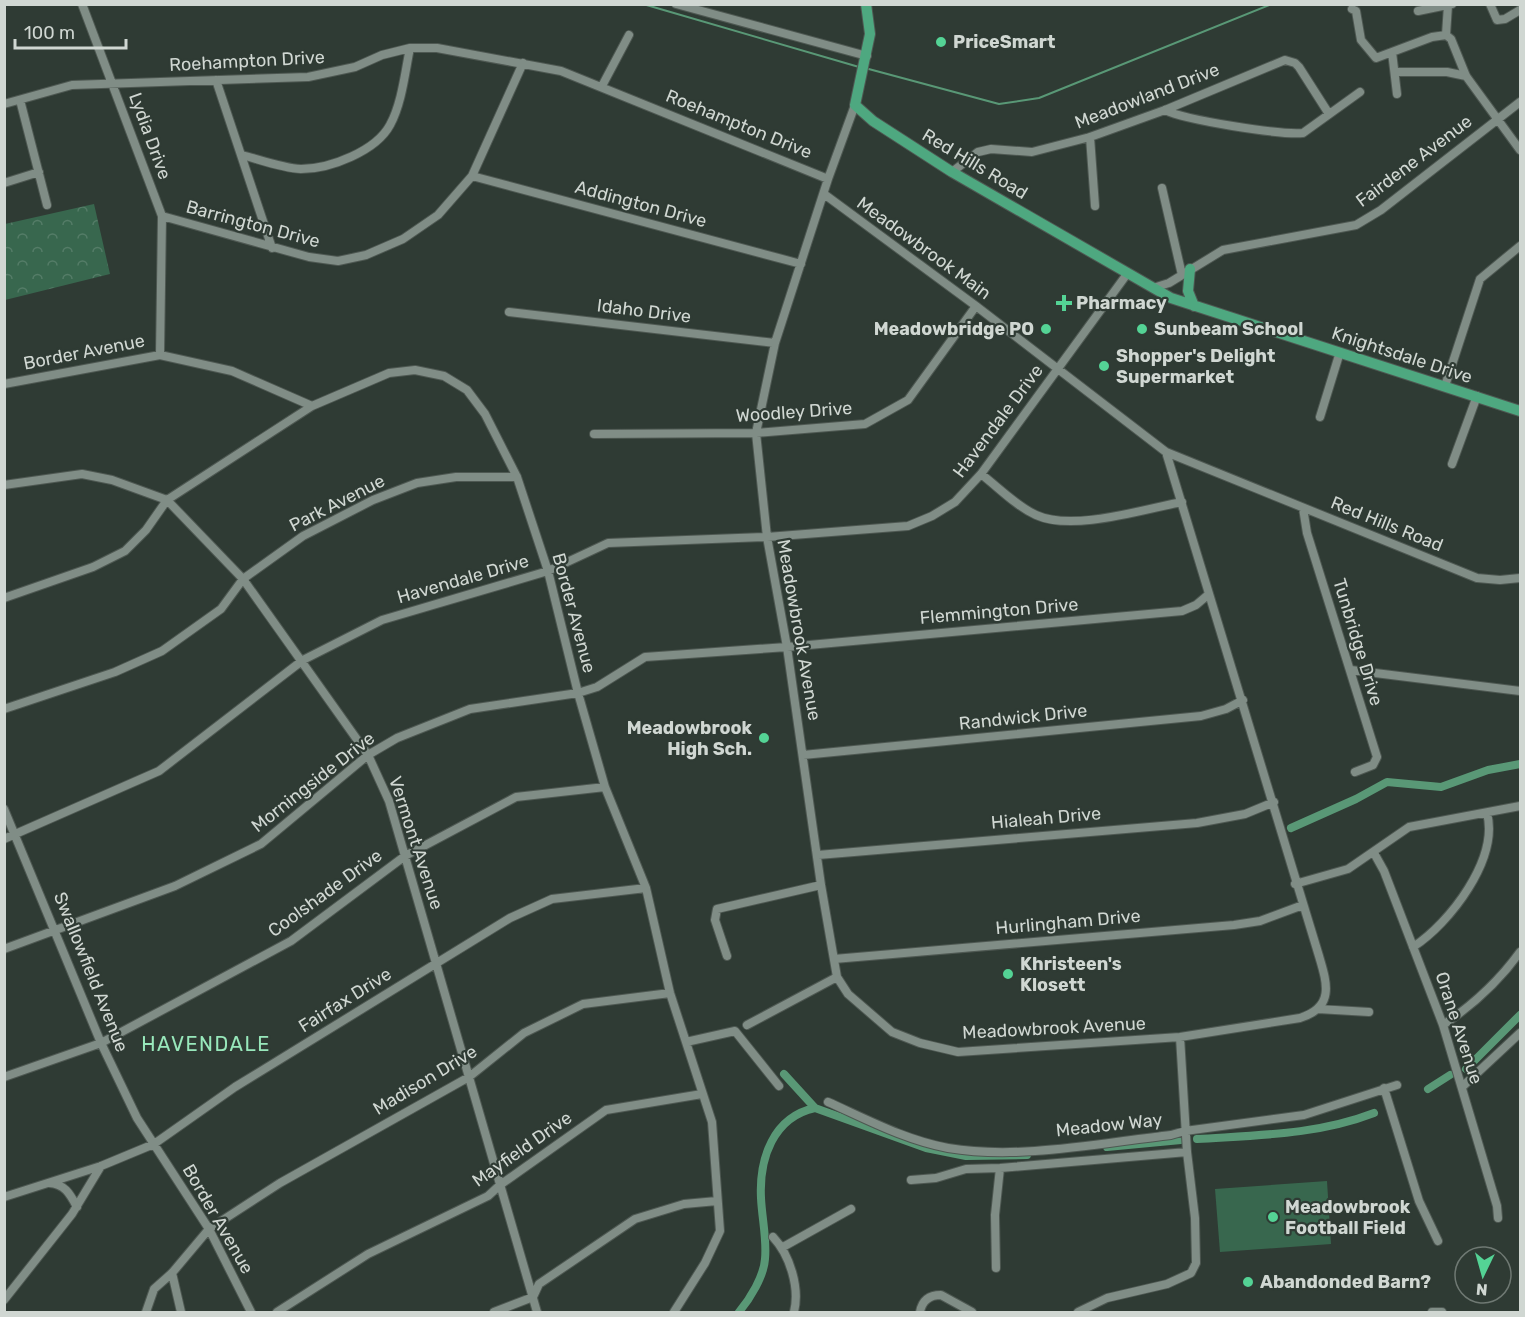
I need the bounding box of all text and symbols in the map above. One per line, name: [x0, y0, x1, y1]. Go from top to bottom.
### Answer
scale bar: [15, 12, 126, 50]
text: 100 m: [24, 22, 75, 44]
place label: PriceSmart: [953, 31, 1055, 53]
marker: PriceSmart: [934, 35, 948, 49]
street label: Roehampton Drive: [169, 46, 325, 76]
street label: Meadowland Drive: [1072, 58, 1222, 134]
street label: Roehampton Drive: [663, 85, 815, 163]
street label: Lydia Drive: [124, 90, 176, 182]
street label: Fairdene Avenue: [1352, 110, 1476, 212]
street label: Red Hills Road: [918, 124, 1032, 204]
street label: Addington Drive: [573, 176, 709, 232]
street label: Meadowbrook Main: [853, 192, 995, 304]
street label: Barrington Drive: [184, 196, 322, 252]
place label: Pharmacy: [1076, 292, 1167, 314]
street label: Idaho Drive: [596, 294, 692, 328]
marker: Pharmacy: [1057, 296, 1071, 310]
place label: Meadowbridge PO: [874, 318, 1034, 340]
place label: Sunbeam School: [1154, 318, 1303, 340]
marker: Meadowbridge PO: [1039, 322, 1053, 336]
marker: Sunbeam School: [1135, 322, 1149, 336]
street label: Knightsdale Drive: [1329, 322, 1475, 388]
street label: Border Avenue: [21, 329, 147, 375]
place label: Shopper's Delight Supermarket: [1116, 345, 1275, 388]
marker: Shopper's Delight Supermarket: [1097, 359, 1111, 373]
street label: Havendale Drive: [948, 360, 1048, 482]
street label: Woodley Drive: [735, 397, 853, 427]
street label: Park Avenue: [286, 470, 388, 536]
street label: Red Hills Road: [1328, 491, 1446, 557]
street label: Meadowbrook Avenue: [772, 538, 826, 722]
street label: Havendale Drive: [395, 550, 531, 608]
street label: Border Avenue: [547, 551, 601, 675]
street label: Tunbridge Drive: [1328, 576, 1388, 708]
street label: Flemmington Drive: [919, 593, 1079, 629]
street label: Randwick Drive: [958, 699, 1088, 735]
place label: Meadowbrook High Sch.: [627, 717, 752, 760]
street label: Morningside Drive: [247, 727, 379, 837]
marker: Meadowbrook High Sch.: [757, 731, 771, 745]
street label: Vermont Avenue: [384, 774, 448, 912]
street label: Hialeah Drive: [990, 802, 1102, 834]
street label: Coolshade Drive: [264, 844, 386, 942]
street label: Swallowfield Avenue: [49, 889, 133, 1055]
street label: Hurlingham Drive: [995, 905, 1141, 939]
place label: Khristeen's Klosett: [1020, 953, 1122, 996]
street label: Fairfax Drive: [295, 963, 395, 1037]
marker: Khristeen's Klosett: [1001, 967, 1015, 981]
street label: Orane Avenue: [1430, 969, 1488, 1087]
street label: Meadowbrook Avenue: [962, 1012, 1146, 1044]
district label: HAVENDALE: [141, 1032, 271, 1056]
street label: Madison Drive: [369, 1040, 481, 1120]
street label: Mayfield Drive: [468, 1107, 576, 1191]
street label: Meadow Way: [1055, 1108, 1163, 1142]
street label: Border Avenue: [178, 1160, 258, 1278]
place label: Meadowbrook Football Field: [1285, 1196, 1411, 1239]
marker: Meadowbrook Football Field: [1266, 1210, 1280, 1224]
north arrow: [1453, 1245, 1513, 1305]
place label: Abandonded Barn?: [1260, 1271, 1431, 1293]
marker: Abandonded Barn?: [1241, 1275, 1255, 1289]
text: N: [1475, 1279, 1488, 1299]

